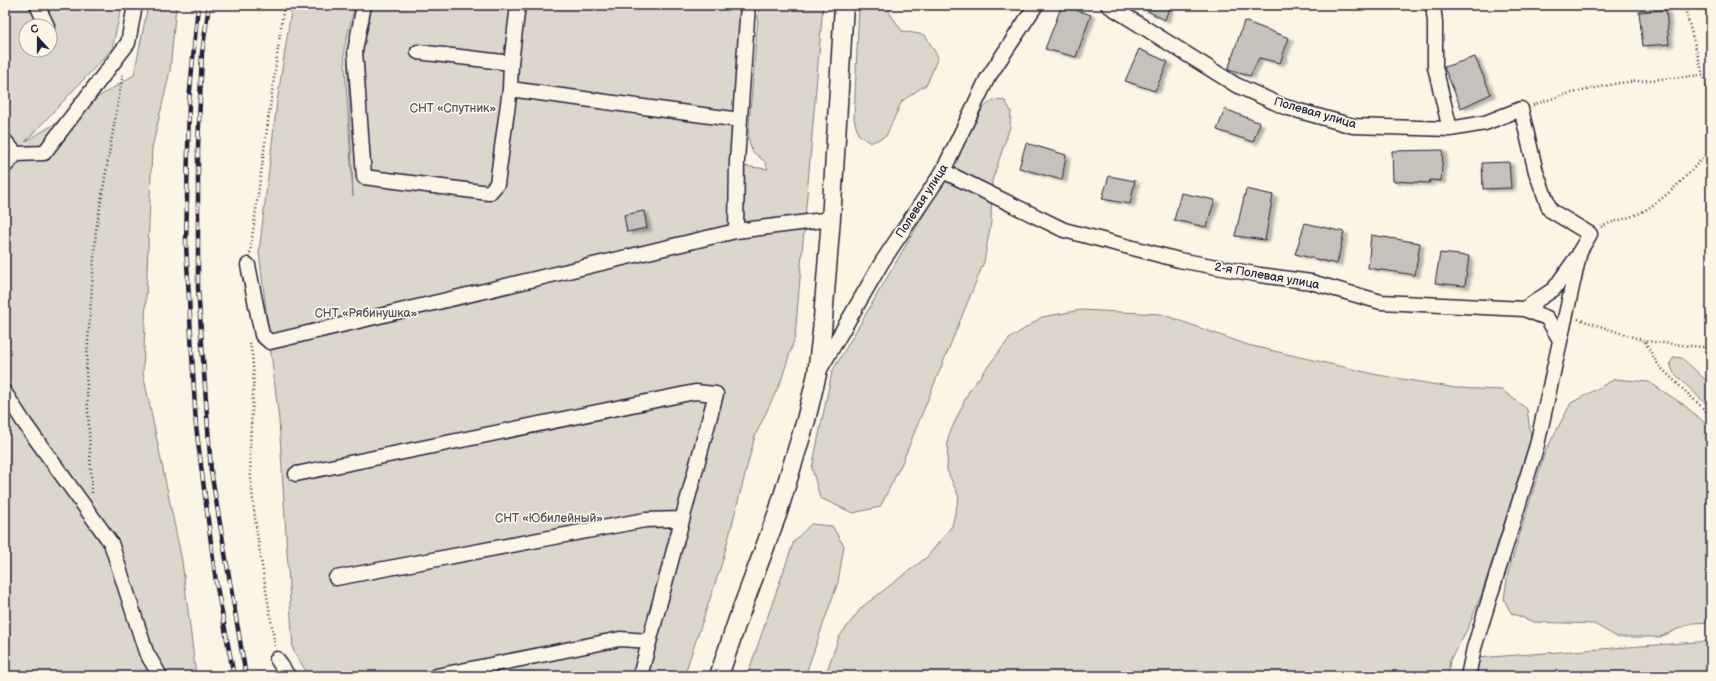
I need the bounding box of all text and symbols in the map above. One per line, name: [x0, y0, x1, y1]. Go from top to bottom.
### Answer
north arrow: [18, 18, 58, 58]
text: С: [29, 22, 41, 37]
street label: Полевая улица: [1272, 94, 1358, 132]
park label: СНТ «Спутник»: [410, 101, 496, 116]
street label: Полевая улица: [893, 161, 951, 241]
street label: 2-я Полевая улица: [1213, 259, 1321, 293]
park label: СНТ «Рябинушка»: [315, 306, 418, 321]
park label: СНТ «Юбилейный»: [495, 511, 603, 526]

